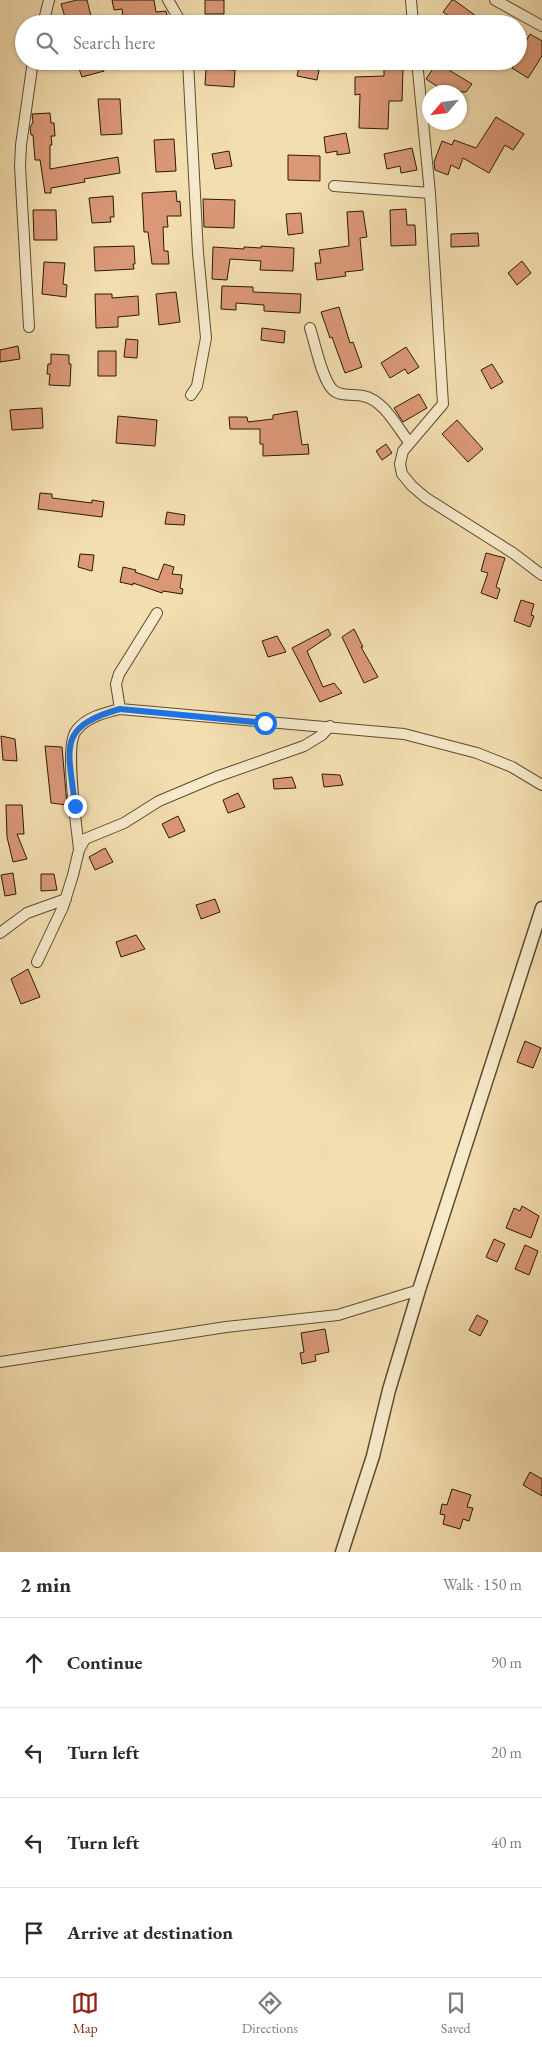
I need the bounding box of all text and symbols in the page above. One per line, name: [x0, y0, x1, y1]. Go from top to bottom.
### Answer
search box: [15, 15, 527, 70]
icon: search: [33, 29, 61, 57]
text: Search here: [73, 30, 155, 55]
north arrow: [422, 85, 467, 130]
route start: [254, 712, 277, 735]
route end: [64, 795, 87, 818]
text: 2 min: [20, 1571, 71, 1598]
text: Walk · 150 m: [443, 1574, 522, 1595]
icon: ahead: [20, 1649, 48, 1677]
text: Continue: [67, 1650, 142, 1675]
text: 90 m: [491, 1652, 522, 1673]
icon: left: [20, 1739, 48, 1767]
text: Turn left: [67, 1740, 139, 1765]
text: 20 m: [491, 1742, 522, 1763]
icon: left: [20, 1829, 48, 1857]
text: Turn left: [67, 1830, 139, 1855]
text: 40 m: [491, 1832, 522, 1853]
icon: arrive: [20, 1919, 48, 1947]
text: Arrive at destination: [67, 1920, 233, 1945]
tab: Map: [71, 1989, 99, 2037]
tab: Directions: [242, 1989, 298, 2037]
tab: Saved: [441, 1989, 471, 2037]

